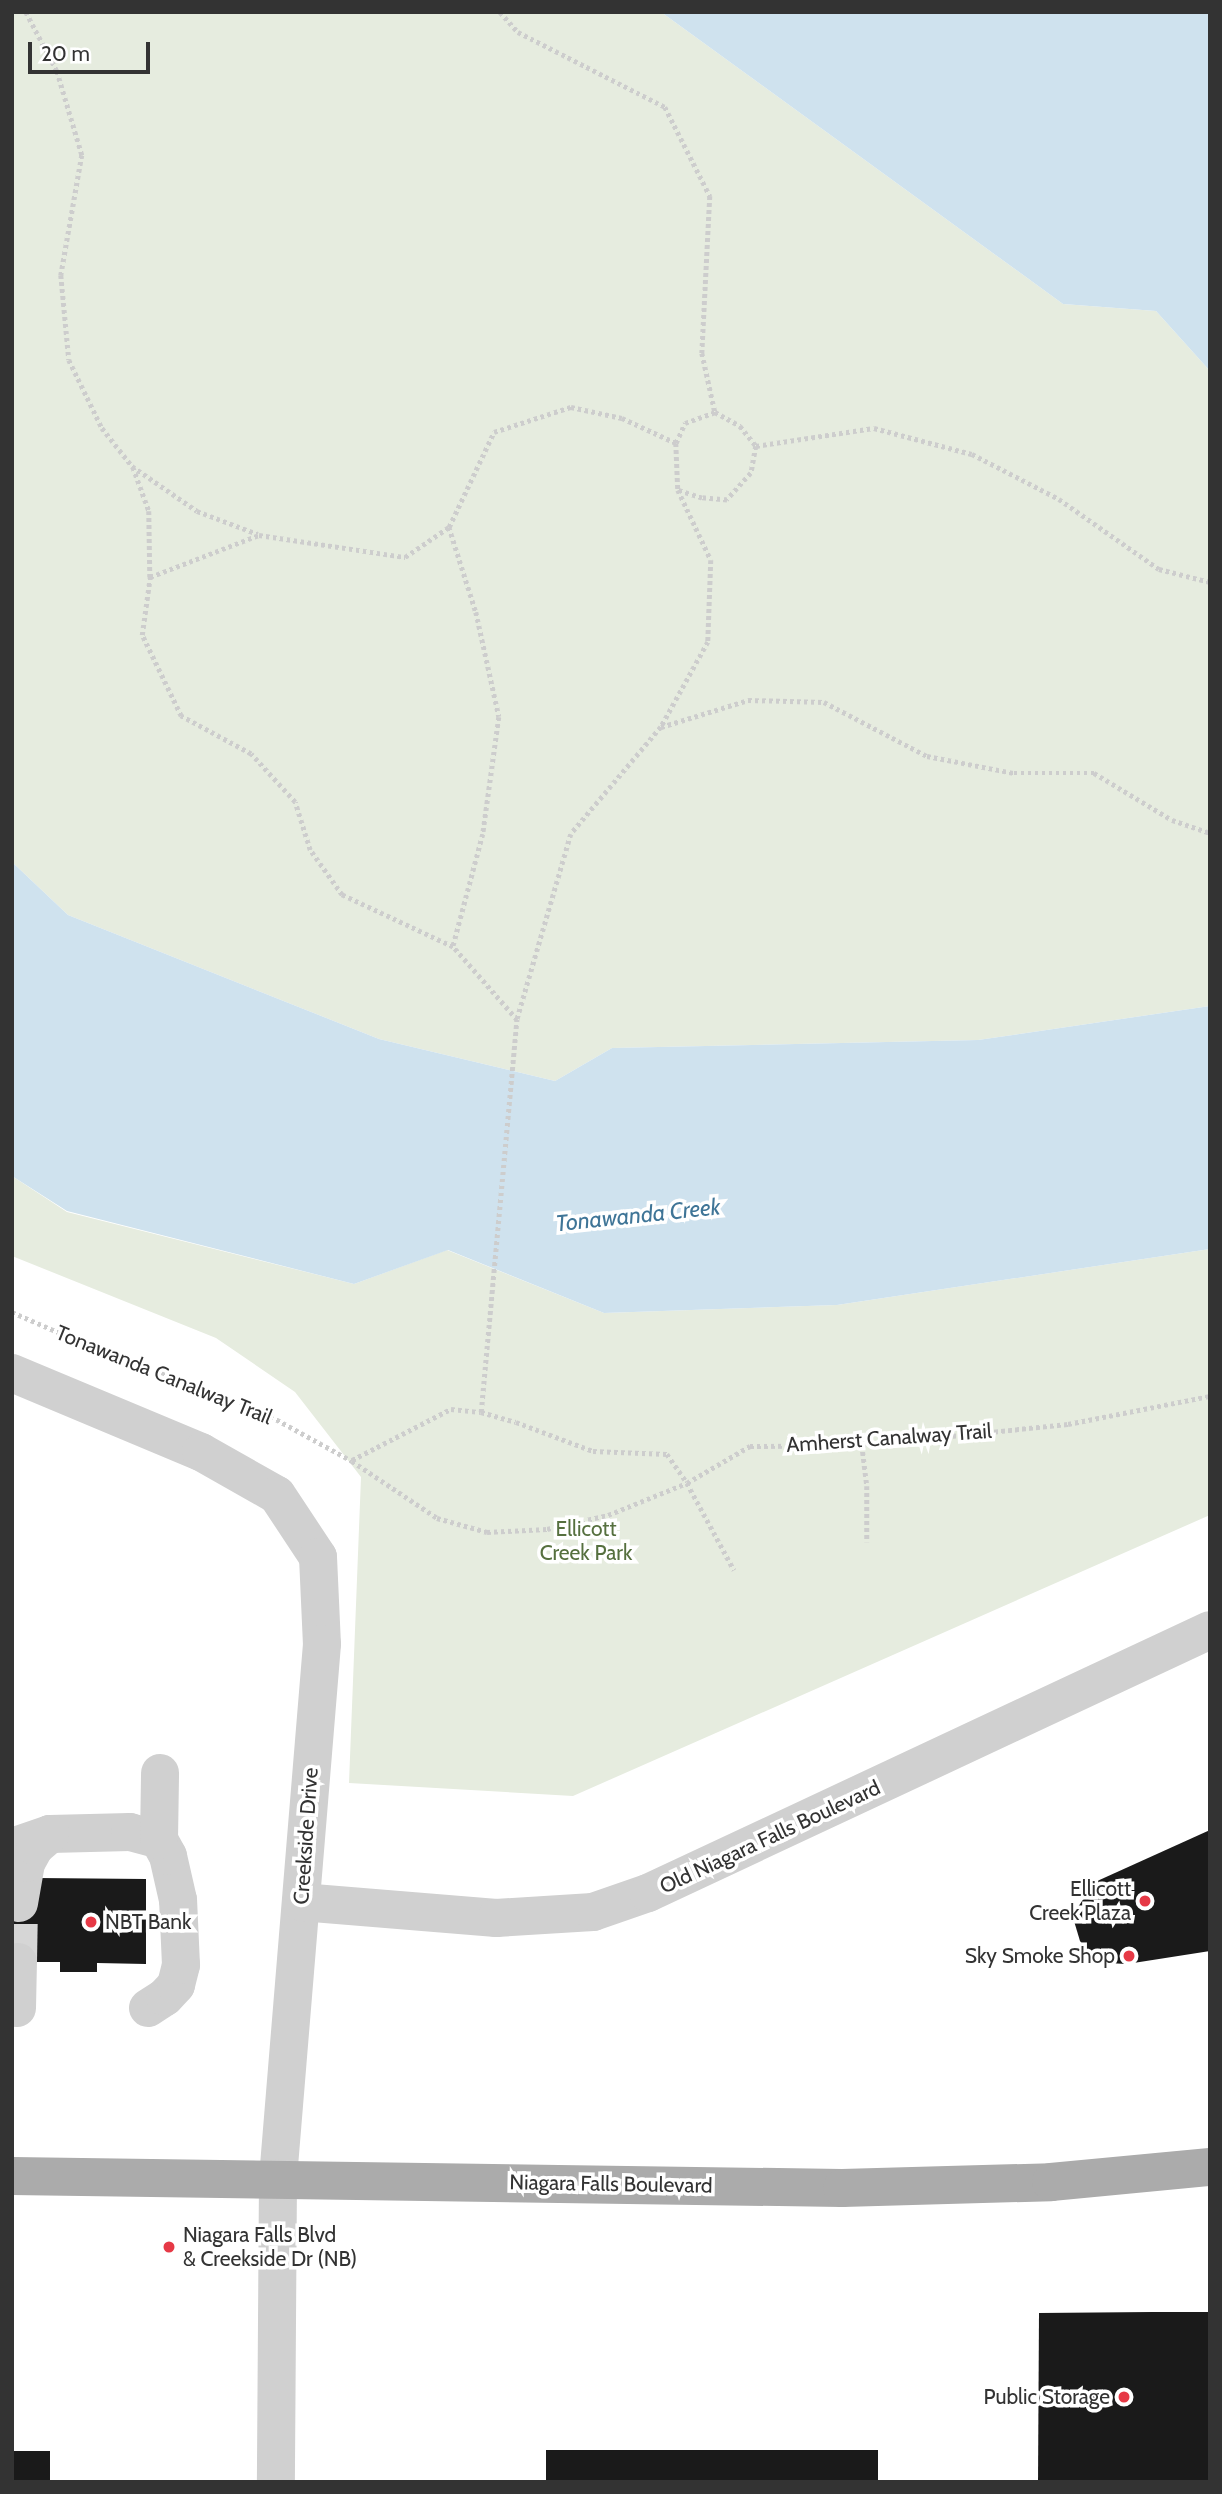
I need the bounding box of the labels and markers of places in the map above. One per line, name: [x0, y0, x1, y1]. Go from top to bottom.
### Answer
place label: Ellicott Creek Plaza: [1029, 1876, 1131, 1926]
marker: Ellicott Creek Plaza: [1137, 1893, 1153, 1909]
place label: NBT Bank: [105, 1909, 191, 1935]
marker: NBT Bank: [83, 1914, 99, 1930]
place label: Sky Smoke Shop: [965, 1943, 1115, 1969]
marker: Sky Smoke Shop: [1121, 1948, 1137, 1964]
place label: Niagara Falls Blvd & Creekside Dr (NB): [183, 2222, 357, 2272]
marker: Niagara Falls Blvd & Creekside Dr (NB): [161, 2239, 177, 2255]
place label: Public Storage: [984, 2384, 1110, 2410]
marker: Public Storage: [1116, 2389, 1132, 2405]

